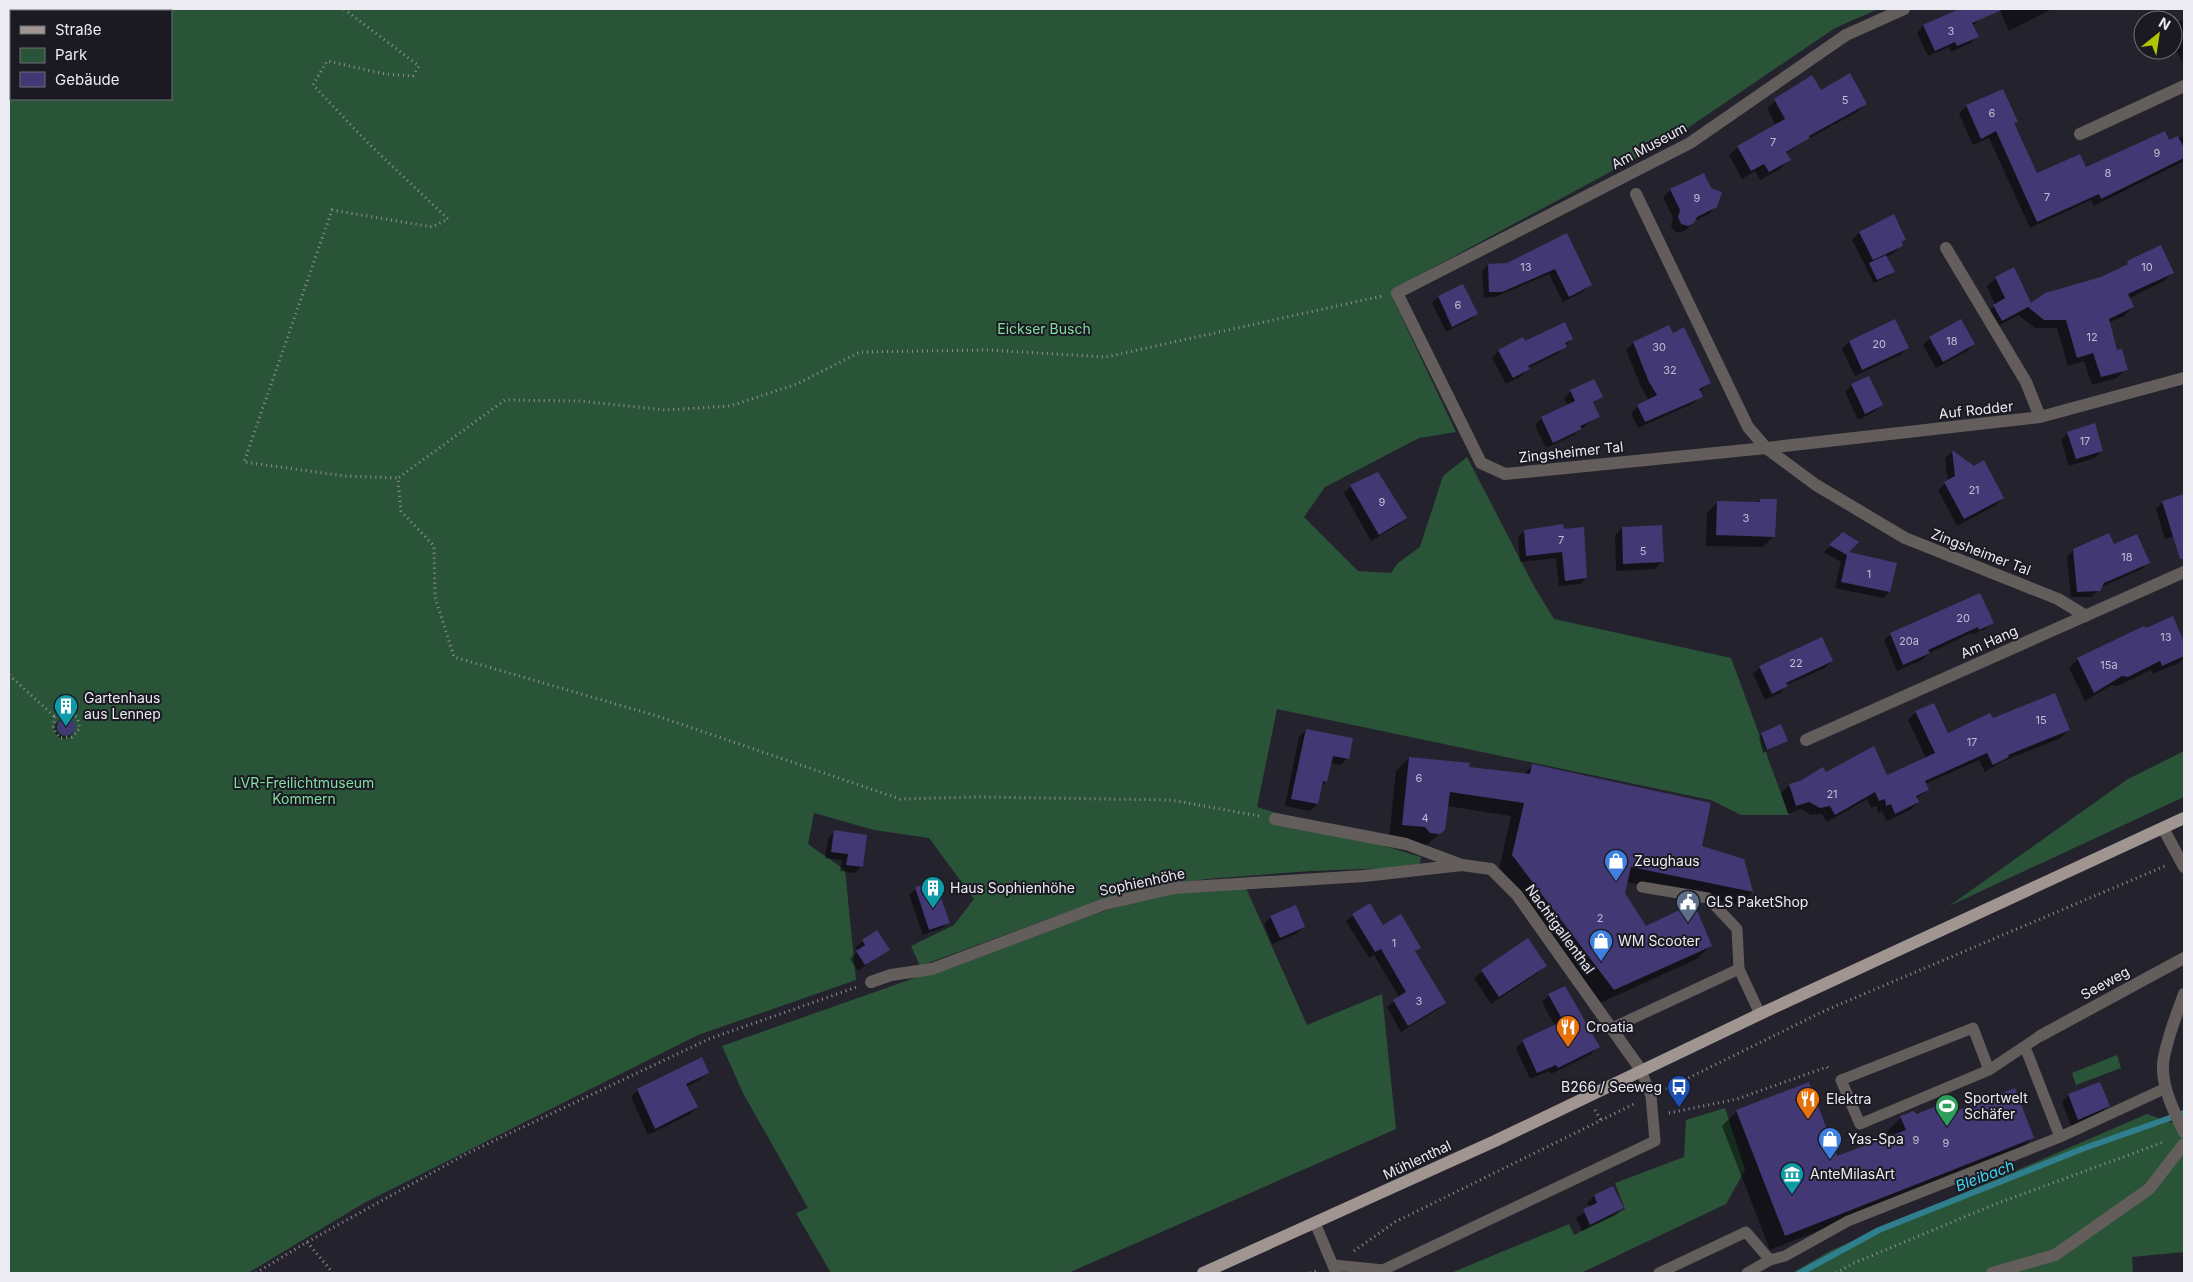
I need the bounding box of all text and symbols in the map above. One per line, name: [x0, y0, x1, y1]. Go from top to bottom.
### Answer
legend: [10, 10, 172, 100]
north arrow: [2133, 10, 2183, 60]
text: N: [2156, 13, 2174, 33]
text: Straße: [55, 20, 102, 39]
house number: 3: [1948, 24, 1955, 38]
text: Park: [55, 45, 88, 64]
text: Gebäude: [55, 70, 120, 89]
house number: 5: [1842, 93, 1849, 107]
house number: 6: [1989, 106, 1996, 120]
street label: Am Museum: [1608, 119, 1689, 173]
house number: 7: [1770, 135, 1776, 149]
house number: 9: [2154, 146, 2161, 160]
house number: 8: [2105, 166, 2112, 180]
house number: 7: [2044, 190, 2050, 204]
house number: 9: [1694, 191, 1701, 205]
house number: 13: [1520, 260, 1532, 274]
house number: 10: [2141, 260, 2153, 274]
house number: 6: [1455, 298, 1462, 312]
park label: Eickser Busch: [997, 320, 1091, 337]
house number: 12: [2086, 330, 2098, 344]
house number: 18: [1946, 334, 1958, 348]
house number: 20: [1872, 337, 1886, 351]
house number: 30: [1652, 340, 1666, 354]
house number: 32: [1663, 363, 1677, 377]
street label: Auf Rodder: [1938, 397, 2014, 422]
house number: 17: [2080, 434, 2090, 448]
street label: Zingsheimer Tal: [1518, 438, 1624, 465]
house number: 21: [1968, 483, 1980, 497]
house number: 9: [1379, 495, 1386, 509]
house number: 3: [1743, 511, 1750, 525]
street label: Zingsheimer Tal: [1929, 525, 2033, 578]
house number: 7: [1558, 533, 1564, 547]
house number: 5: [1640, 544, 1647, 558]
house number: 18: [2121, 550, 2133, 564]
house number: 1: [1867, 567, 1871, 581]
house number: 20: [1956, 611, 1970, 625]
street label: Am Hang: [1957, 621, 2020, 662]
house number: 13: [2160, 630, 2172, 644]
house number: 20a: [1899, 634, 1919, 648]
house number: 22: [1789, 656, 1803, 670]
house number: 15a: [2100, 658, 2118, 672]
place label: Gartenhaus aus Lennep: [84, 689, 161, 722]
building icon: Gartenhaus aus Lennep: [53, 693, 79, 727]
house number: 15: [2035, 713, 2047, 727]
house number: 17: [1967, 735, 1977, 749]
house number: 6: [1416, 771, 1423, 785]
park label: LVR-Freilichtmuseum Kommern: [234, 774, 374, 807]
house number: 21: [1826, 787, 1838, 801]
house number: 4: [1421, 811, 1429, 825]
shop icon: Zeughaus: [1603, 848, 1629, 882]
place label: Zeughaus: [1634, 852, 1700, 869]
street label: Sophienhöhe: [1097, 864, 1186, 899]
building icon: Haus Sophienhöhe: [920, 875, 946, 909]
place label: Haus Sophienhöhe: [950, 879, 1075, 896]
street label: Nachtigallenthal: [1522, 881, 1599, 977]
public building icon: GLS PaketShop: [1675, 889, 1701, 923]
place label: GLS PaketShop: [1706, 893, 1808, 910]
house number: 2: [1597, 911, 1603, 925]
shop icon: WM Scooter: [1588, 928, 1614, 962]
place label: WM Scooter: [1618, 932, 1700, 949]
house number: 1: [1392, 936, 1396, 950]
street label: Seeweg: [2077, 962, 2132, 1003]
house number: 3: [1416, 994, 1423, 1008]
restaurant icon: Croatia: [1555, 1014, 1581, 1048]
place label: Croatia: [1586, 1018, 1634, 1035]
bus stop icon: B266 / Seeweg: [1666, 1074, 1692, 1108]
place label: B266 / Seeweg: [1561, 1078, 1662, 1095]
restaurant icon: Elektra: [1795, 1086, 1821, 1120]
place label: Sportwelt Schäfer: [1964, 1089, 2028, 1122]
place label: Elektra: [1826, 1090, 1871, 1107]
sports icon: Sportwelt Schäfer: [1934, 1093, 1960, 1127]
shop icon: Yas-Spa: [1817, 1126, 1843, 1160]
place label: Yas-Spa: [1848, 1130, 1904, 1147]
house number: 9: [1913, 1133, 1920, 1147]
street label: Mühlenthal: [1380, 1136, 1454, 1183]
house number: 9: [1943, 1136, 1950, 1150]
water label: Bleibach: [1953, 1156, 2017, 1195]
museum icon: AnteMilasArt: [1779, 1161, 1805, 1195]
place label: AnteMilasArt: [1810, 1165, 1895, 1182]

